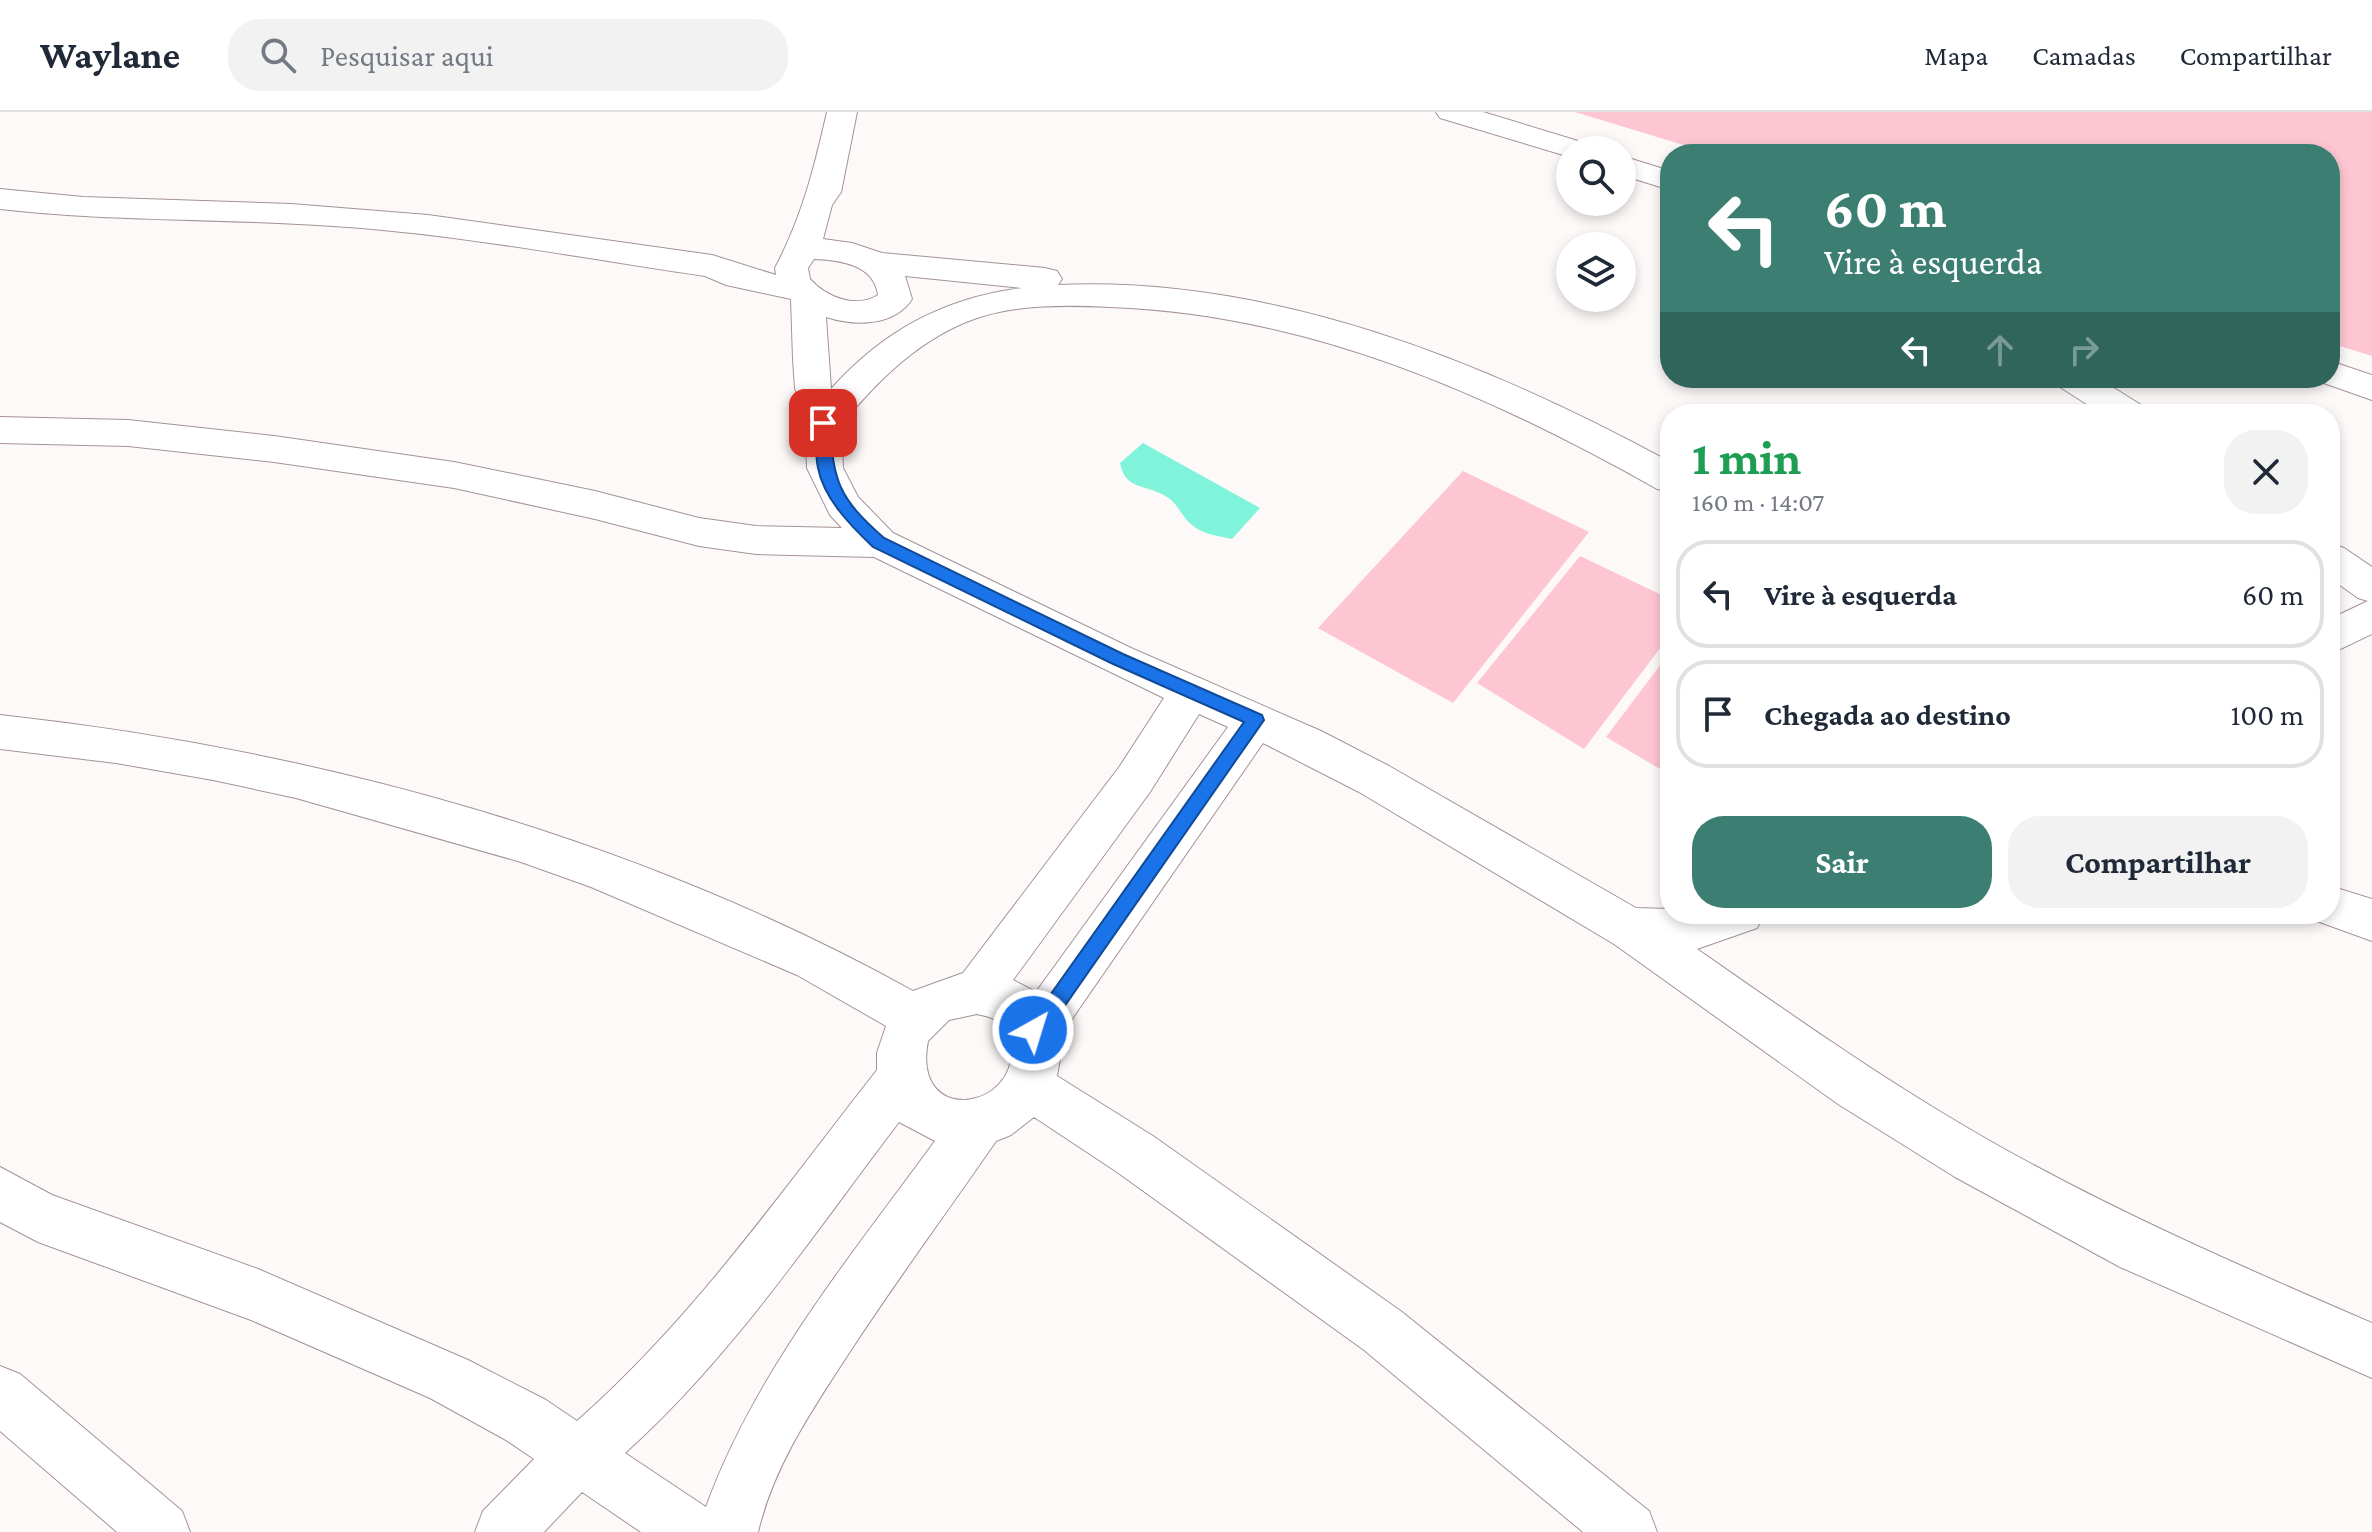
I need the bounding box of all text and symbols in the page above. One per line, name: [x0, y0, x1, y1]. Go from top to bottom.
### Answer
search box: [228, 19, 788, 91]
icon: search: [256, 33, 300, 77]
text: Waylane: [40, 34, 180, 76]
text: Pesquisar aqui: [320, 39, 494, 72]
text: Mapa: [1924, 40, 1988, 71]
text: Camadas: [2032, 40, 2136, 71]
text: Compartilhar: [2180, 40, 2332, 71]
map controls: [1556, 136, 1636, 312]
button: search: [1556, 136, 1636, 216]
icon: left: [1692, 176, 1796, 280]
text: 60 m: [1824, 177, 1947, 239]
button: layers: [1556, 232, 1636, 312]
text: Vire à esquerda: [1824, 242, 2042, 282]
icon: left: [1894, 328, 1938, 372]
icon: ahead: [1978, 328, 2022, 372]
icon: right: [2062, 328, 2106, 372]
pin: [789, 389, 857, 457]
icon: arrive: [801, 401, 845, 445]
button: close: [2224, 430, 2308, 514]
text: 1 min: [1692, 431, 1801, 484]
text: 160 m · 14:07: [1692, 488, 1824, 517]
icon: left: [1696, 572, 1740, 616]
text: Vire à esquerda: [1764, 578, 1957, 611]
text: 60 m: [2242, 578, 2304, 611]
icon: arrive: [1696, 692, 1740, 736]
text: Chegada ao destino: [1764, 698, 2011, 731]
text: 100 m: [2230, 698, 2304, 731]
button: Sair: [1692, 816, 1992, 908]
button: Compartilhar: [2008, 816, 2308, 908]
position arrow: [991, 988, 1075, 1072]

